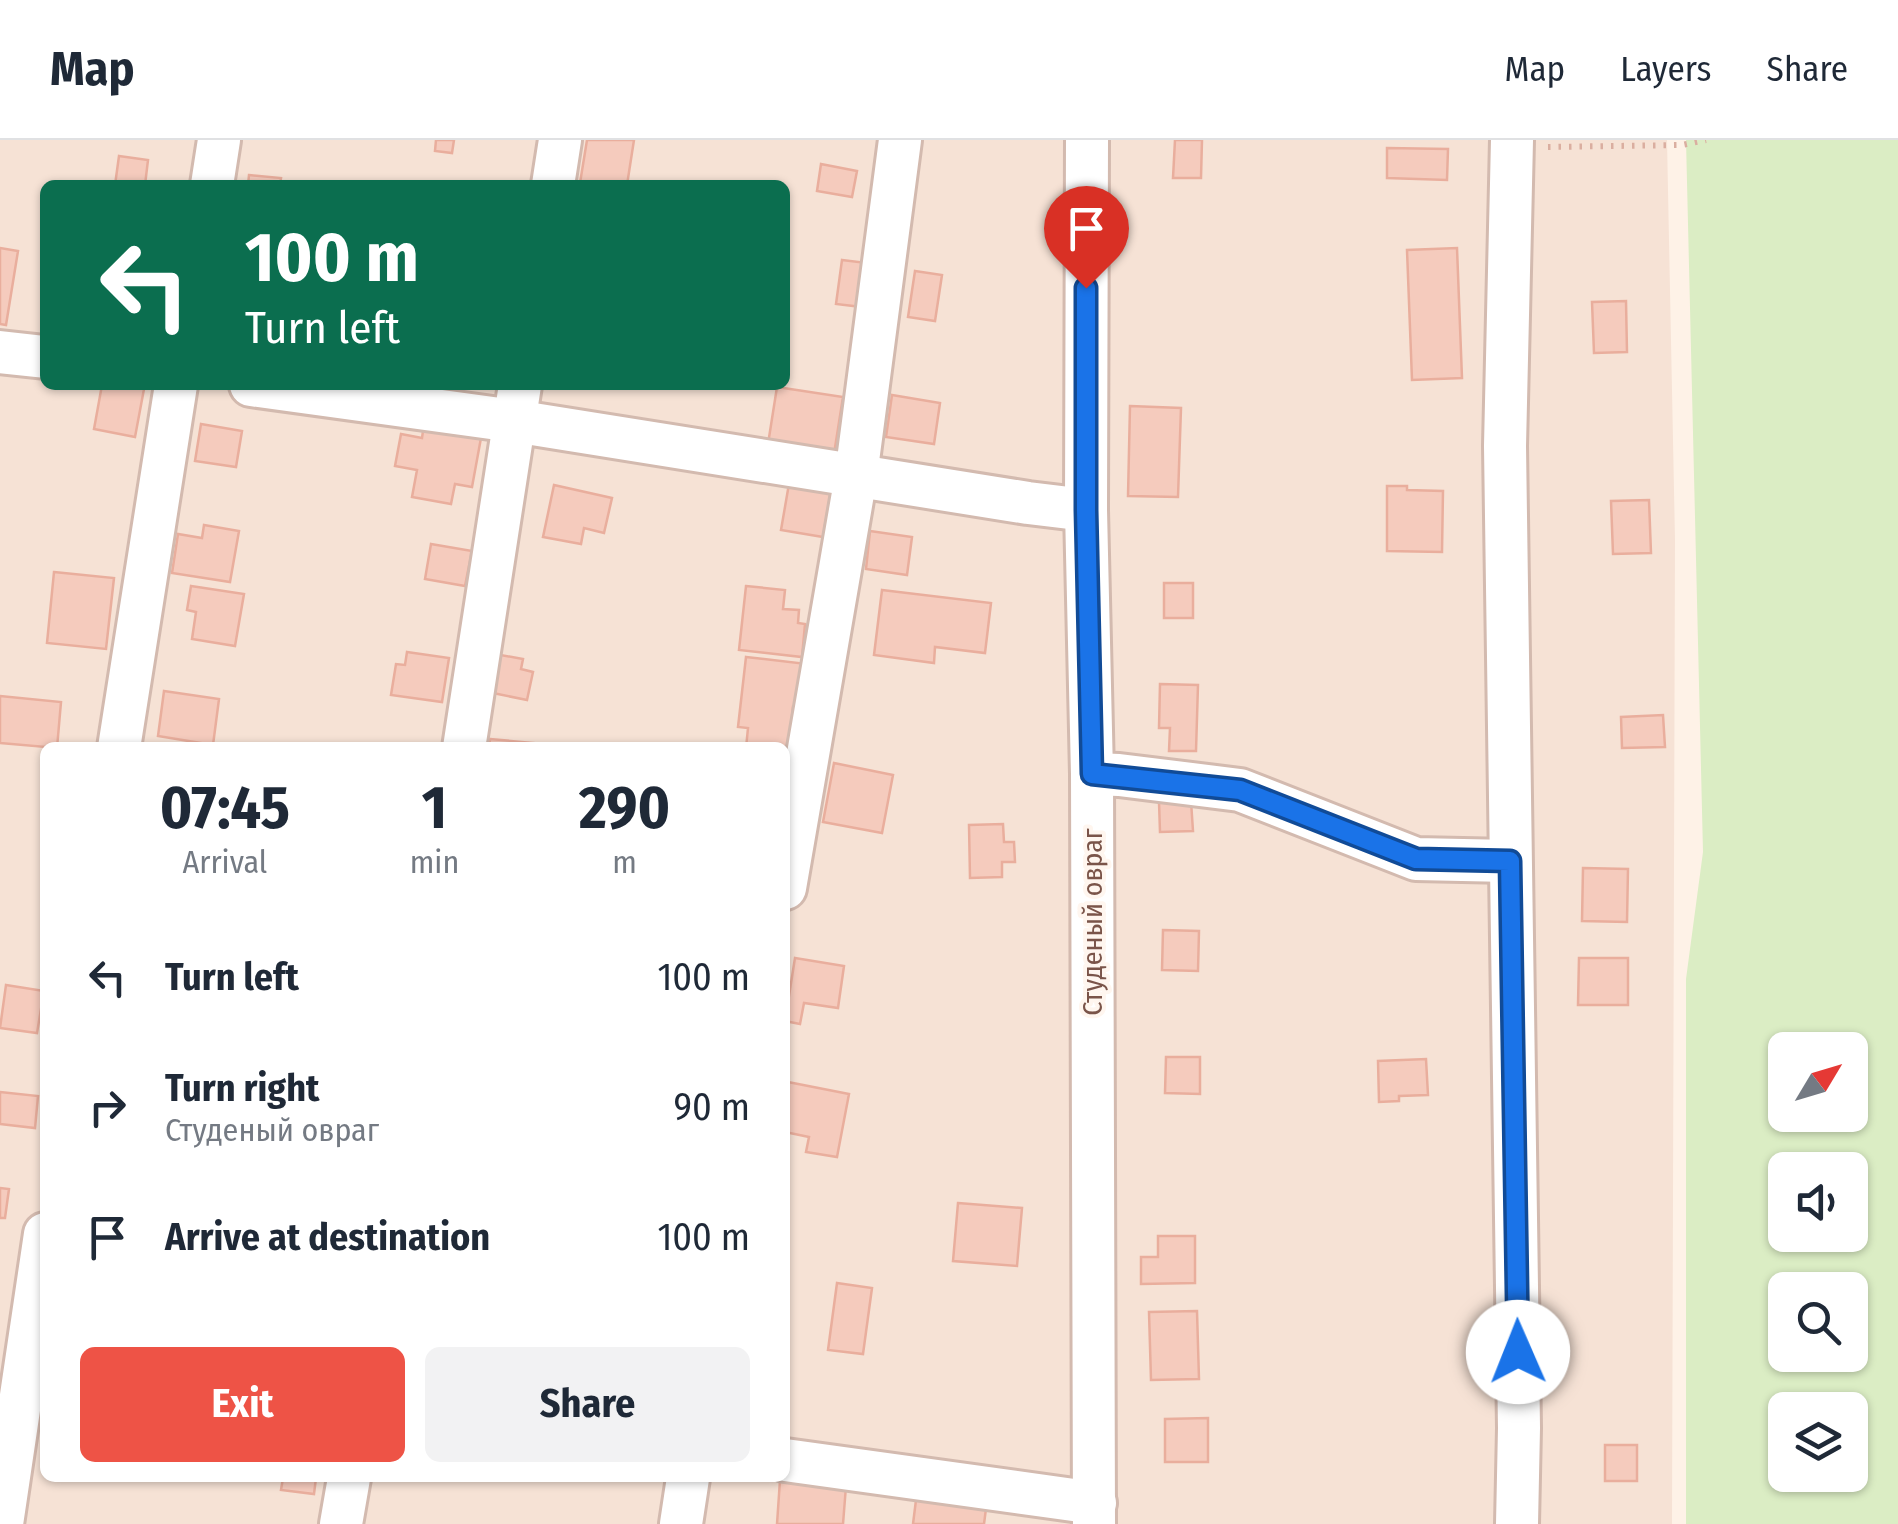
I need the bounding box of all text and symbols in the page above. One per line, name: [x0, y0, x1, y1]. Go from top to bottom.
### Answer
text: Map: [50, 40, 134, 98]
text: Map: [1505, 48, 1565, 90]
text: Layers: [1620, 48, 1712, 90]
text: Share: [1767, 48, 1848, 90]
pin: [1044, 186, 1129, 289]
icon: arrive: [1059, 201, 1114, 256]
text: 100 m: [245, 216, 419, 300]
icon: left: [80, 220, 210, 350]
text: Turn left: [245, 301, 400, 355]
text: 07:45: [160, 772, 290, 844]
text: 1: [422, 772, 447, 844]
text: 290: [579, 772, 670, 844]
street label: Студеный овраг: [1076, 828, 1109, 1016]
text: Arrival: [182, 843, 267, 881]
text: min: [410, 843, 459, 881]
text: m: [612, 843, 637, 881]
icon: left: [80, 950, 135, 1005]
text: Turn left: [165, 954, 299, 1000]
text: 100 m: [657, 954, 750, 1000]
north arrow: [1768, 1032, 1868, 1132]
map controls: [1768, 1032, 1868, 1492]
text: Turn right: [165, 1065, 319, 1111]
icon: right: [80, 1080, 135, 1135]
text: 90 m: [674, 1084, 750, 1130]
text: Студеный овраг: [165, 1111, 379, 1149]
button: sound: [1768, 1152, 1868, 1252]
icon: arrive: [80, 1210, 135, 1265]
text: Arrive at destination: [165, 1214, 490, 1260]
text: 100 m: [657, 1214, 750, 1260]
button: search: [1768, 1272, 1868, 1372]
position arrow: [1466, 1300, 1570, 1404]
button: Exit: [80, 1347, 405, 1462]
button: Share: [425, 1347, 750, 1462]
button: layers: [1768, 1392, 1868, 1492]

